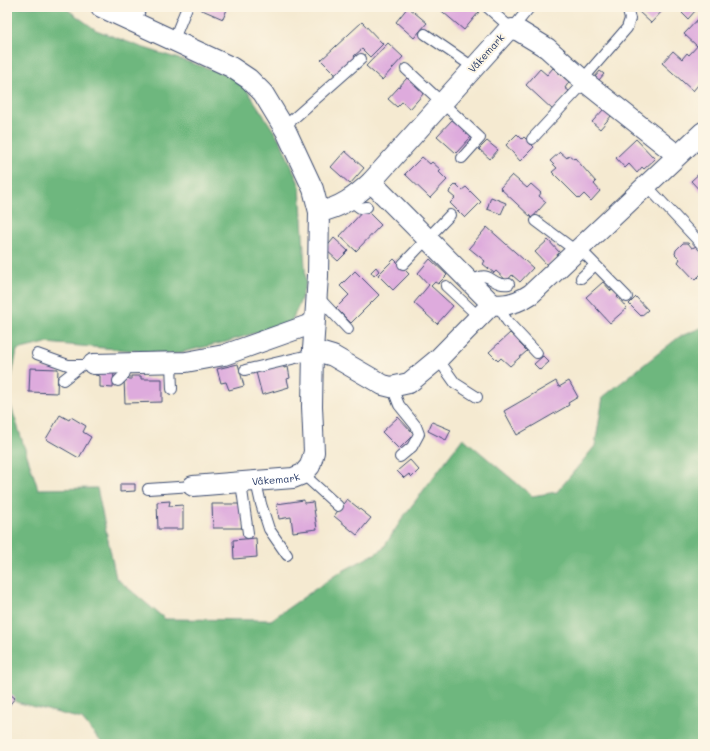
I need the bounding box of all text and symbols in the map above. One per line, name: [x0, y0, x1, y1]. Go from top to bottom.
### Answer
street label: Våkemark: [465, 31, 507, 75]
street label: Våkemark: [251, 469, 302, 488]

